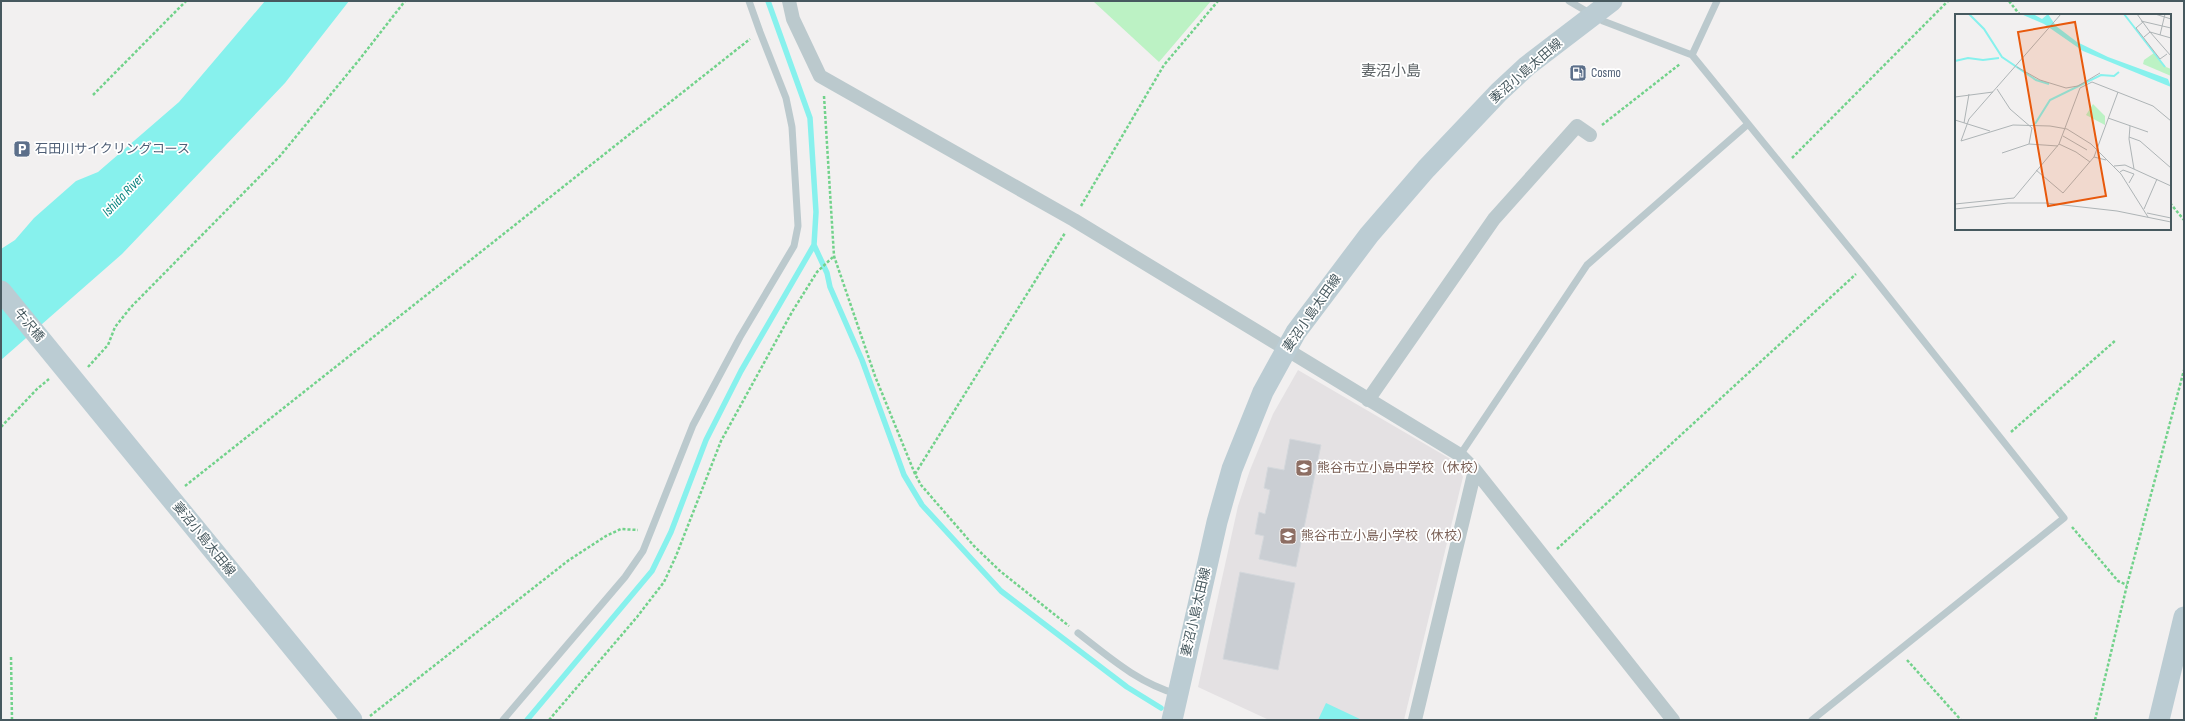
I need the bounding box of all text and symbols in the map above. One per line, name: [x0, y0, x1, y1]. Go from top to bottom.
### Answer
inset map: [1955, 14, 2171, 230]
street label: 妻沼小島太田線: [1486, 35, 1566, 107]
district label: 妻沼小島: [1361, 62, 1421, 81]
fuel station icon: Cosmo: [1568, 63, 1588, 83]
place label: Cosmo: [1591, 65, 1621, 81]
parking icon: 石田川サイクリングコース: [12, 139, 32, 159]
place label: 石田川サイクリングコース: [35, 141, 190, 157]
water label: Ishida River: [98, 169, 148, 220]
street label: 妻沼小島太田線: [1279, 271, 1345, 355]
street label: 牛沢橋: [10, 305, 48, 345]
school or university icon: 熊谷市立小島中学校（休校）: [1294, 458, 1314, 478]
place label: 熊谷市立小島中学校（休校）: [1317, 460, 1486, 476]
street label: 妻沼小島太田線: [169, 499, 239, 579]
school or university icon: 熊谷市立小島小学校（休校）: [1278, 526, 1298, 546]
place label: 熊谷市立小島小学校（休校）: [1301, 528, 1470, 544]
street label: 妻沼小島太田線: [1178, 566, 1214, 658]

